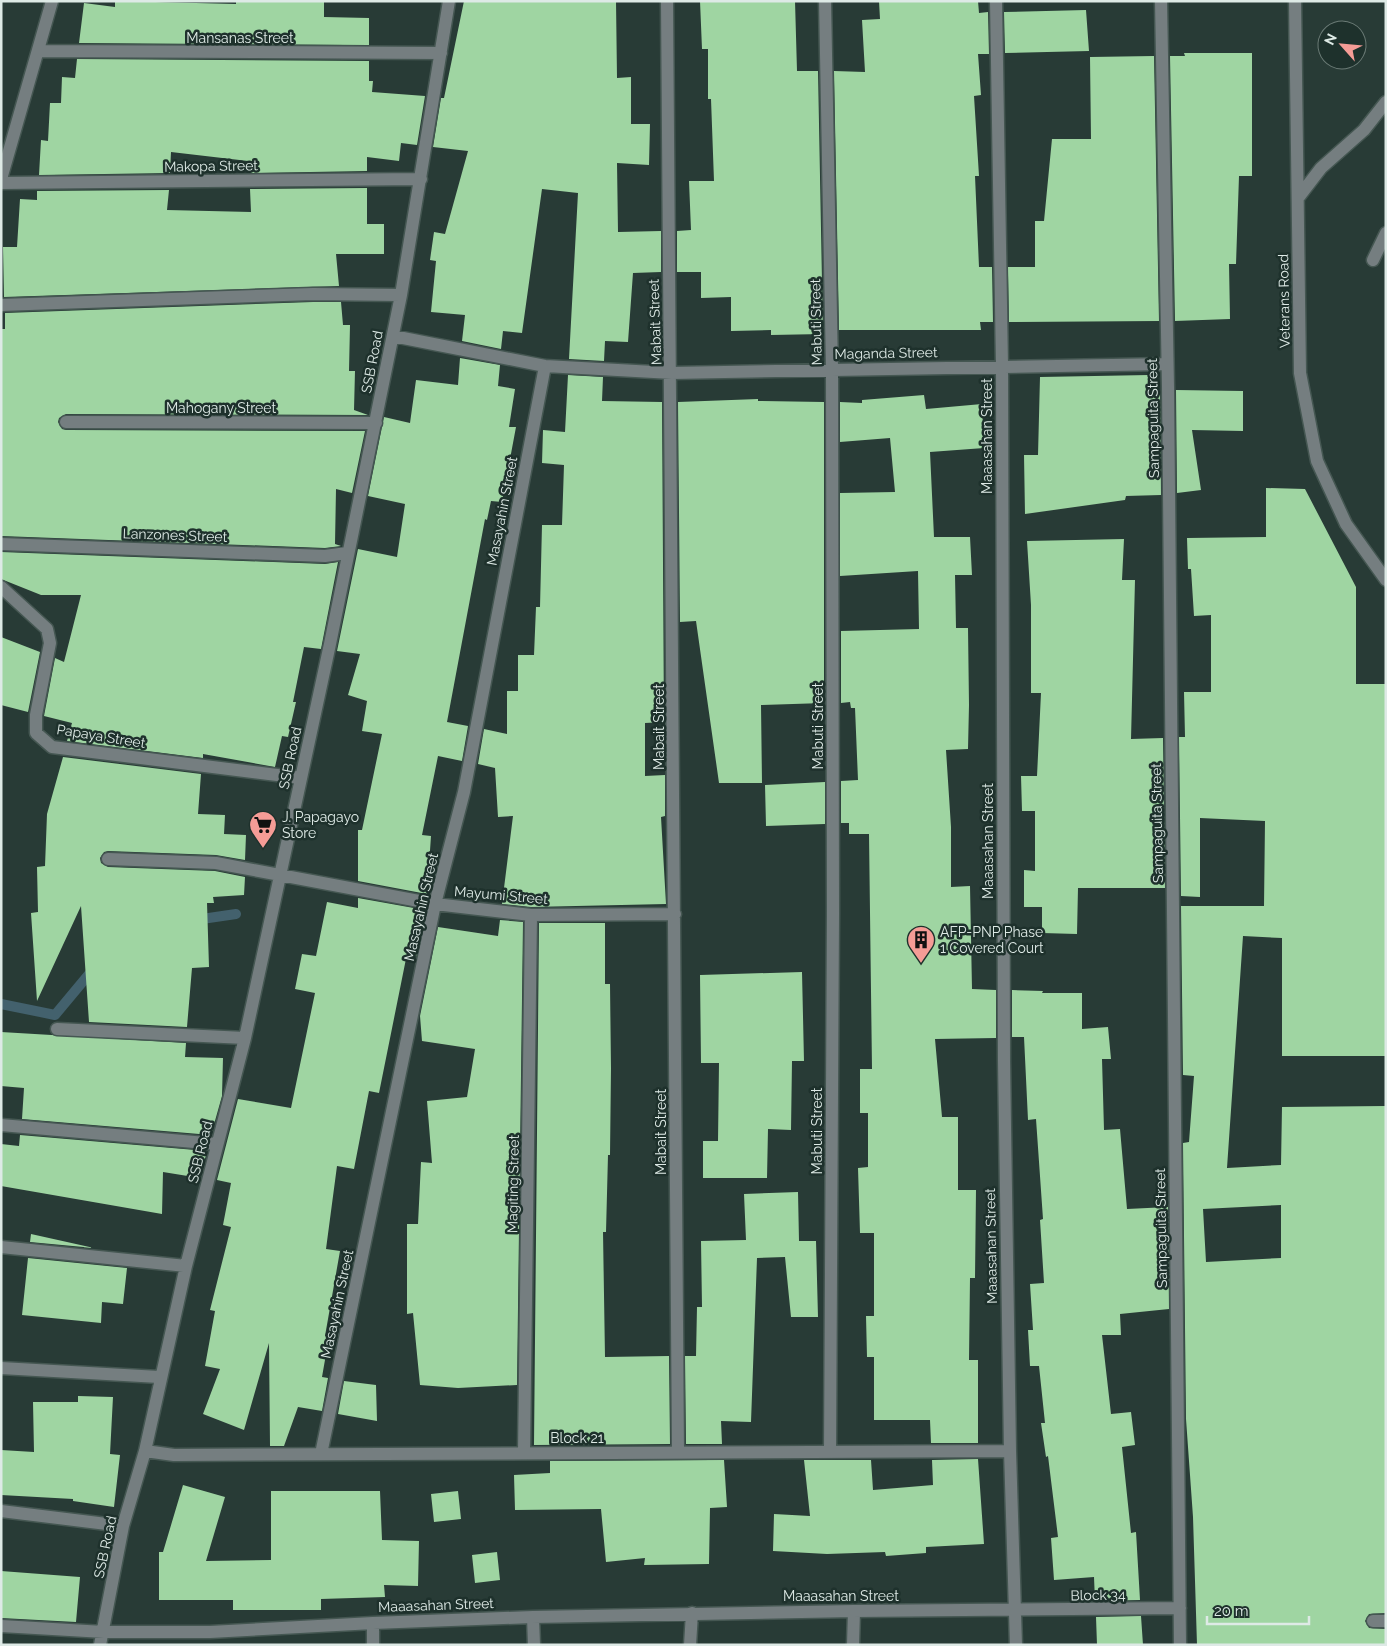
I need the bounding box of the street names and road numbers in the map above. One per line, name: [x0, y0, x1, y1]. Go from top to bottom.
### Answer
street label: Mansanas Street: [186, 30, 294, 46]
street label: Makopa Street: [164, 157, 258, 175]
street label: Veterans Road: [1275, 254, 1293, 348]
street label: Mabait Street: [645, 278, 664, 365]
street label: Mabuti Street: [807, 278, 825, 366]
street label: SSB Road: [358, 329, 386, 395]
street label: Maganda Street: [834, 344, 938, 362]
street label: Sampaguita Street: [1144, 358, 1162, 478]
street label: Maaasahan Street: [979, 378, 995, 494]
street label: Mahogany Street: [166, 400, 276, 416]
street label: Masayahin Street: [484, 455, 520, 567]
street label: Lanzones Street: [122, 525, 228, 545]
street label: Mabuti Street: [810, 682, 826, 769]
street label: Mabait Street: [651, 684, 667, 770]
street label: Papaya Street: [55, 721, 147, 751]
street label: SSB Road: [276, 725, 304, 791]
street label: Sampaguita Street: [1148, 763, 1166, 883]
street label: Maaasahan Street: [980, 783, 996, 899]
street label: Masayahin Street: [401, 851, 441, 963]
street label: Mayumi Street: [454, 883, 549, 907]
street label: Mabuti Street: [809, 1087, 825, 1174]
street label: Mabait Street: [653, 1089, 669, 1175]
street label: SSB Road: [185, 1119, 215, 1185]
street label: Magiting Street: [504, 1134, 522, 1233]
street label: Sampaguita Street: [1152, 1168, 1170, 1288]
street label: Maaasahan Street: [982, 1188, 1000, 1304]
street label: Masayahin Street: [318, 1248, 356, 1360]
street label: Block 21: [550, 1430, 604, 1446]
street label: SSB Road: [91, 1514, 119, 1580]
street label: Block 34: [1070, 1587, 1126, 1603]
street label: Maaasahan Street: [783, 1588, 899, 1604]
street label: Maaasahan Street: [378, 1595, 494, 1615]

